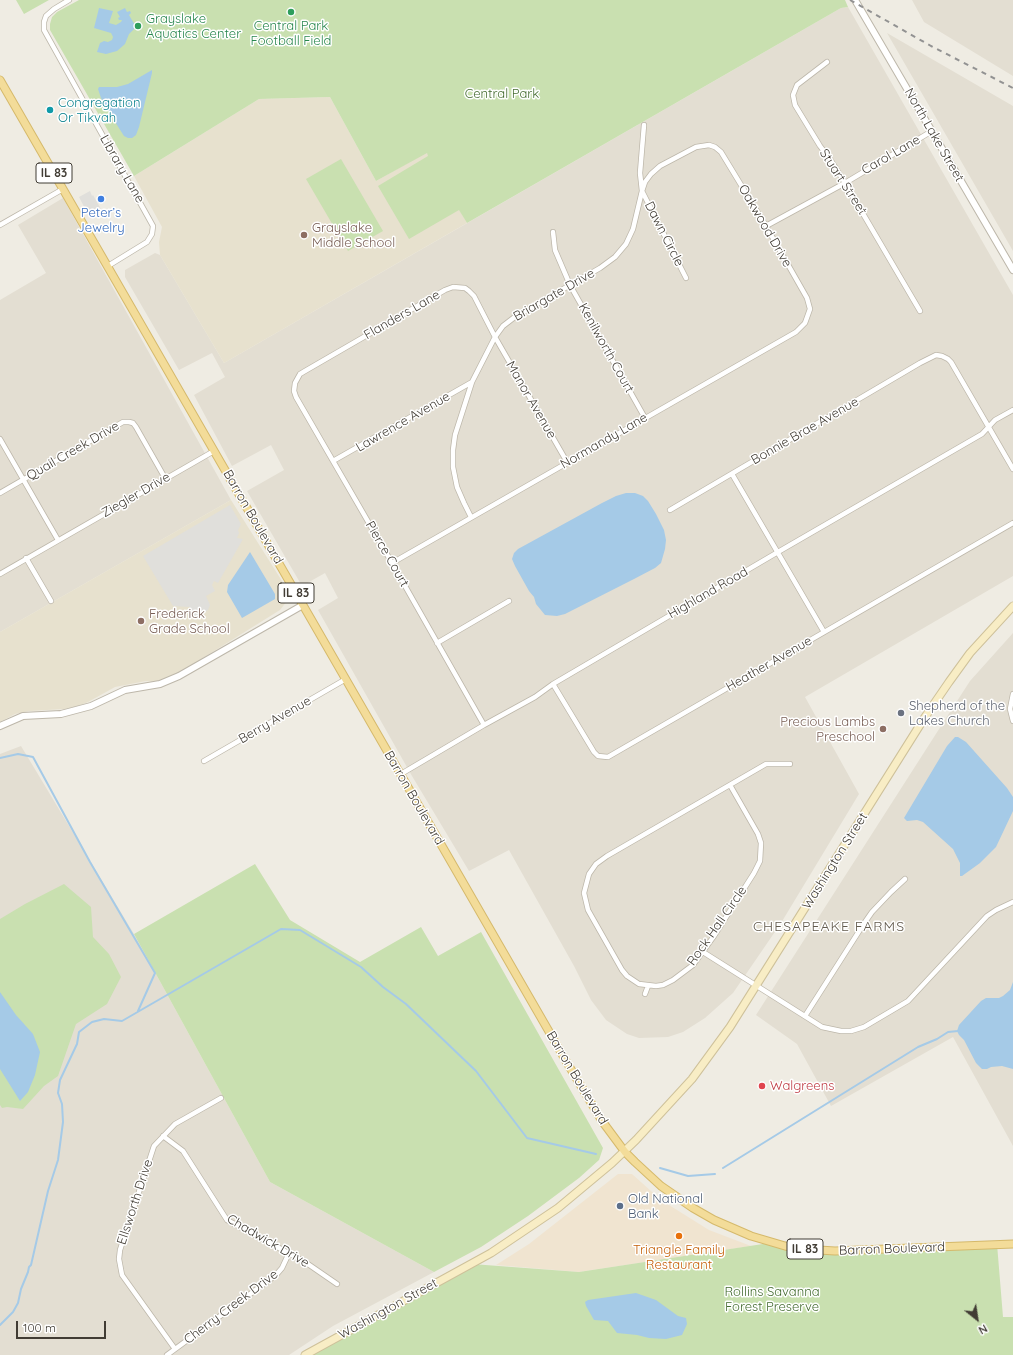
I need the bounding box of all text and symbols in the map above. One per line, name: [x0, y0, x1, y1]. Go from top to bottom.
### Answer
marker: Central Park Football Field: [286, 7, 296, 17]
place label: Grayslake Aquatics Center: [146, 11, 241, 42]
place label: Central Park Football Field: [251, 18, 331, 49]
marker: Grayslake Aquatics Center: [133, 21, 143, 31]
street label: North Lake Street: [901, 85, 967, 185]
park label: Central Park: [465, 86, 539, 102]
place label: Congregation Or Tikvah: [58, 95, 140, 126]
marker: Congregation Or Tikvah: [45, 105, 55, 115]
street label: Library Lane: [96, 132, 148, 206]
street label: Carol Lane: [859, 132, 923, 178]
street label: Stuart Street: [816, 146, 870, 218]
road number: IL 83: [36, 163, 72, 183]
street label: Oakwood Drive: [735, 182, 795, 270]
marker: Peter’s Jewelry: [96, 194, 106, 204]
street label: Dawn Circle: [641, 199, 687, 269]
place label: Peter’s Jewelry: [77, 205, 125, 236]
place label: Grayslake Middle School: [312, 220, 395, 251]
marker: Grayslake Middle School: [299, 230, 309, 240]
street label: Briargate Drive: [511, 265, 597, 325]
street label: Flanders Lane: [361, 287, 443, 343]
street label: Kenilworth Court: [575, 300, 637, 396]
street label: Manor Avenue: [502, 358, 560, 442]
street label: Lawrence Avenue: [353, 389, 453, 455]
street label: Bonnie Brae Avenue: [748, 394, 862, 468]
street label: Normandy Lane: [558, 410, 650, 472]
street label: Quail Creek Drive: [24, 418, 122, 484]
street label: Barron Boulevard: [220, 467, 286, 567]
street label: Ziegler Drive: [99, 469, 173, 521]
street label: Pierce Court: [362, 518, 412, 590]
street label: Highland Road: [665, 564, 751, 622]
road number: IL 83: [278, 583, 314, 603]
place label: Frederick Grade School: [149, 606, 230, 637]
marker: Frederick Grade School: [136, 616, 146, 626]
street label: Heather Avenue: [723, 633, 815, 695]
street label: Berry Avenue: [236, 693, 314, 747]
place label: Shepherd of the Lakes Church: [909, 698, 1005, 729]
marker: Shepherd of the Lakes Church: [896, 708, 906, 718]
place label: Precious Lambs Preschool: [780, 714, 875, 745]
marker: Precious Lambs Preschool: [878, 724, 888, 734]
street label: Barron Boulevard: [381, 748, 447, 848]
street label: Washington Street: [799, 810, 871, 912]
street label: Rock Hall Circle: [684, 883, 750, 969]
district label: CHESAPEAKE FARMS: [753, 919, 905, 935]
street label: Barron Boulevard: [543, 1028, 611, 1128]
place label: Walgreens: [770, 1078, 834, 1094]
marker: Walgreens: [757, 1081, 767, 1091]
street label: Ellsworth Drive: [114, 1157, 156, 1247]
place label: Old National Bank: [628, 1191, 703, 1222]
marker: Old National Bank: [615, 1201, 625, 1211]
street label: Chadwick Drive: [224, 1211, 312, 1271]
marker: Triangle Family Restaurant: [674, 1231, 684, 1241]
road number: IL 83: [787, 1239, 823, 1259]
street label: Barron Boulevard: [839, 1239, 945, 1259]
place label: Triangle Family Restaurant: [633, 1242, 725, 1273]
street label: Cherry Creek Drive: [181, 1267, 281, 1347]
street label: Washington Street: [336, 1275, 440, 1343]
park label: Rollins Savanna Forest Preserve: [724, 1284, 820, 1315]
north arrow: [957, 1299, 997, 1339]
scale bar: [18, 1313, 108, 1339]
text: 100 m: [23, 1320, 56, 1335]
text: N: [976, 1321, 990, 1337]

